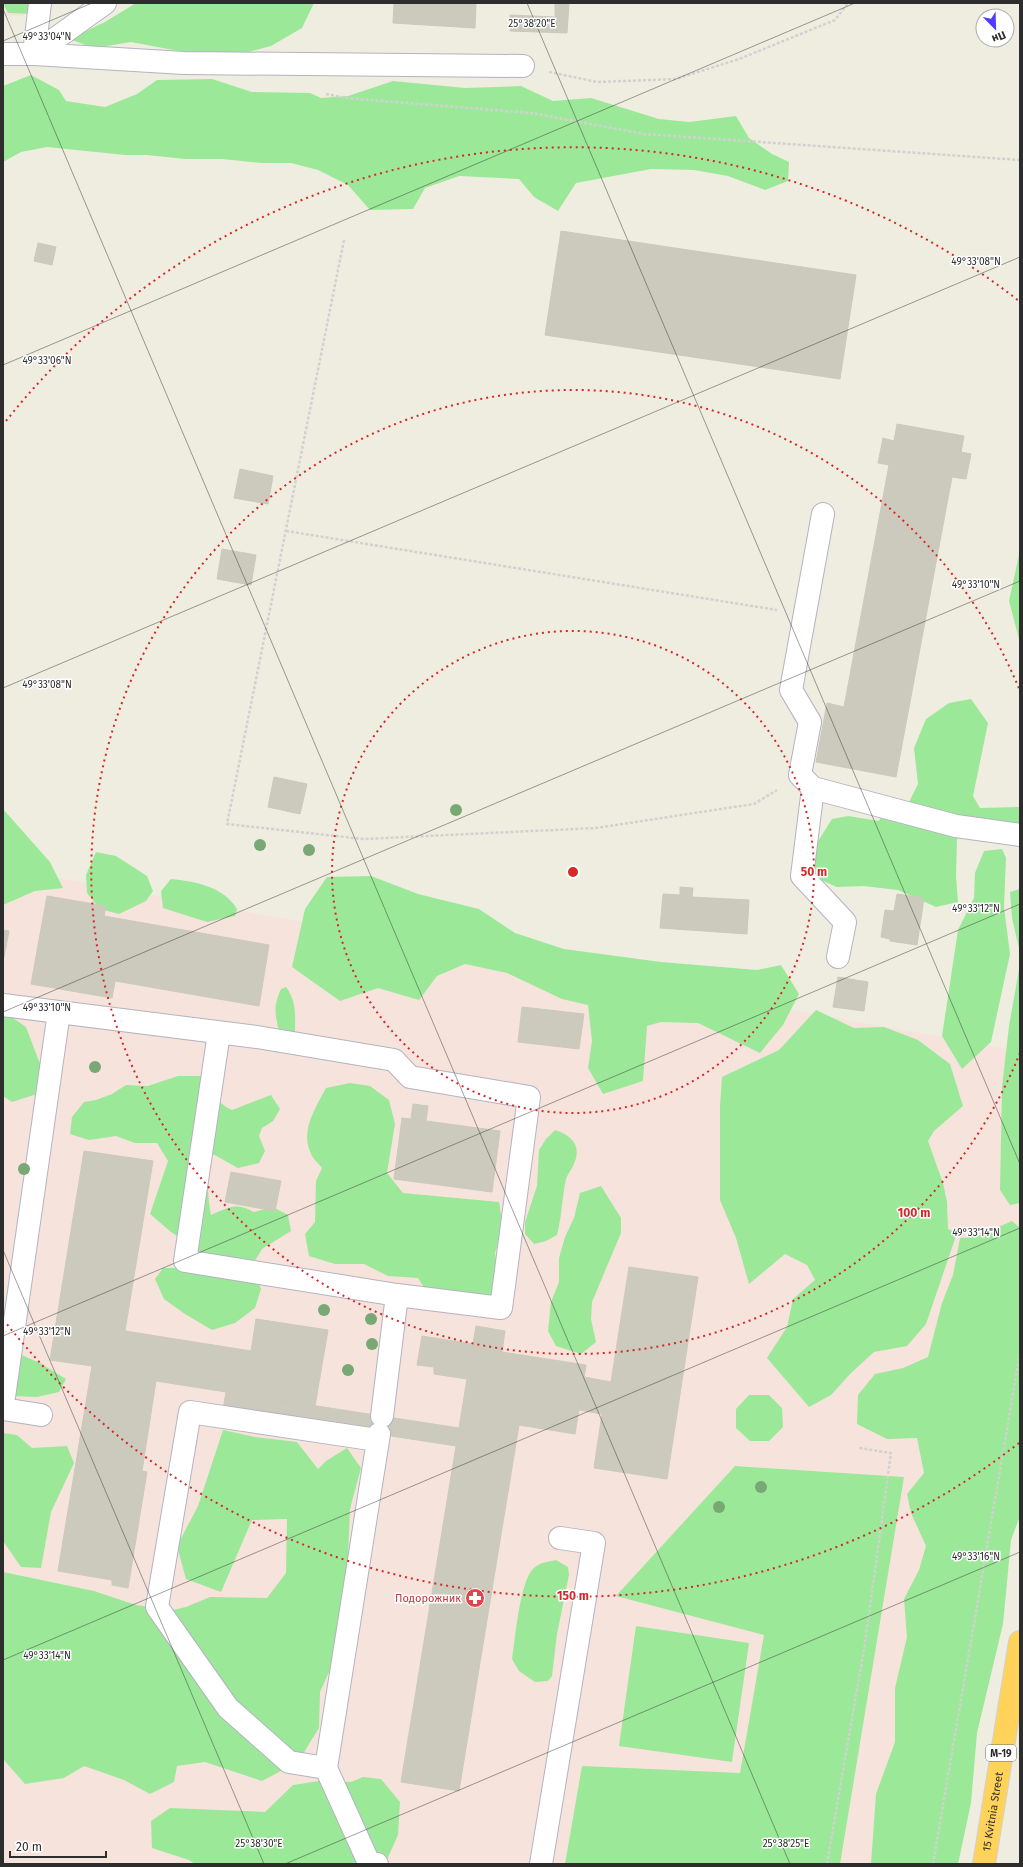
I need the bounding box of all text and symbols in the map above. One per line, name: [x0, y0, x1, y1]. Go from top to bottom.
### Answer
north arrow: [975, 8, 1015, 48]
text: 25°38'20"E: [508, 18, 556, 30]
text: Пн: [990, 28, 1008, 45]
text: 49°33'04"N: [23, 31, 71, 43]
text: 49°33'08"N: [951, 256, 1001, 268]
text: 49°33'06"N: [22, 355, 72, 367]
text: 49°33'10"N: [952, 579, 1000, 591]
text: 49°33'08"N: [22, 679, 72, 691]
centre of rings: [566, 865, 580, 879]
text: 50 m: [801, 865, 827, 879]
text: 49°33'12"N: [952, 903, 1000, 915]
text: 49°33'10"N: [23, 1002, 71, 1014]
text: 100 m: [898, 1206, 930, 1220]
text: 49°33'14"N: [952, 1227, 1000, 1239]
text: 49°33'12"N: [23, 1326, 71, 1338]
text: 49°33'16"N: [952, 1551, 1000, 1563]
pharmacy icon: Подорожник: [464, 1587, 486, 1609]
text: 150 m: [557, 1589, 589, 1603]
place label: Подорожник: [395, 1592, 461, 1605]
text: 49°33'14"N: [23, 1650, 71, 1662]
road number: М-19: [986, 1745, 1016, 1761]
street label: 15 Kvitnia Street: [980, 1771, 1006, 1853]
scale bar: [10, 1833, 106, 1859]
text: 25°38'30"E: [235, 1838, 283, 1850]
text: 25°38'25"E: [763, 1838, 809, 1850]
text: 20 m: [16, 1840, 42, 1854]

